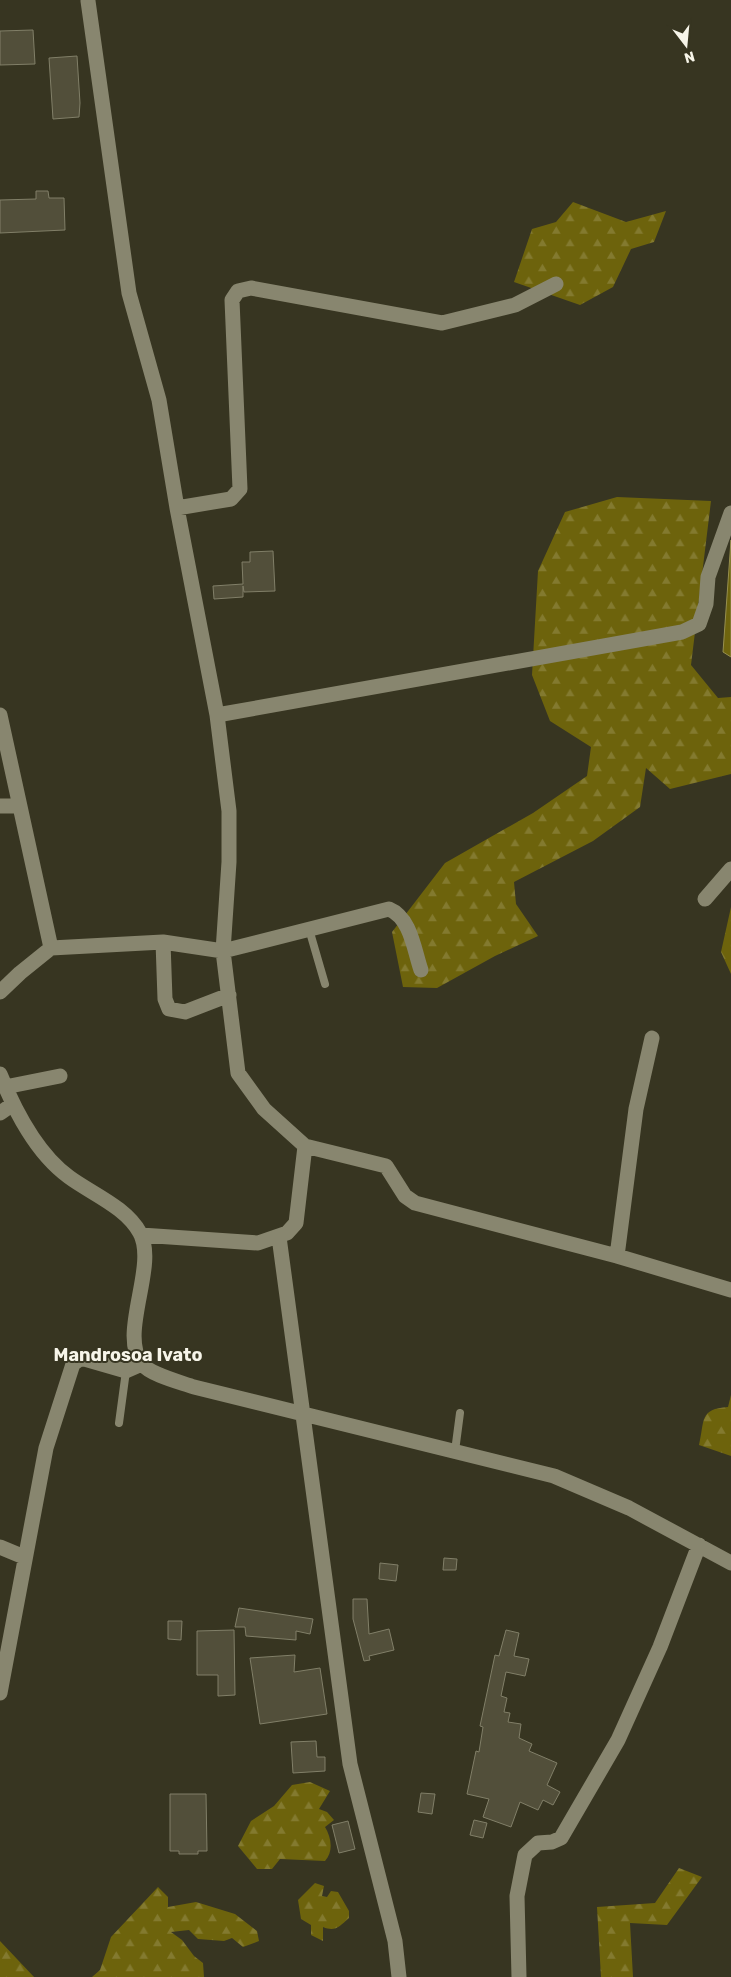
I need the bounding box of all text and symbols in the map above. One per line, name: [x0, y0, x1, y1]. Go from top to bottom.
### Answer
north arrow: [661, 20, 711, 70]
text: N: [682, 47, 697, 67]
district label: Mandrosoa Ivato: [53, 1344, 203, 1366]

